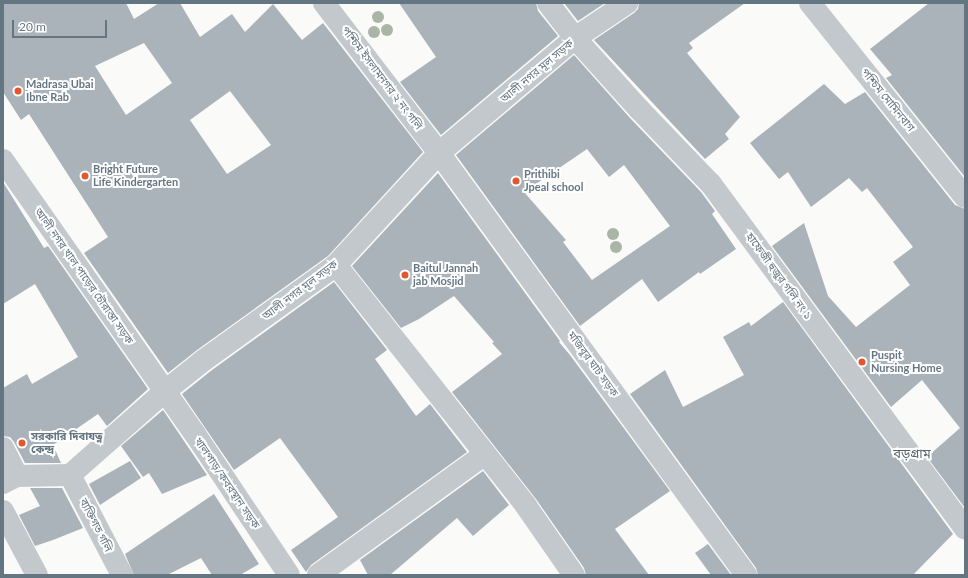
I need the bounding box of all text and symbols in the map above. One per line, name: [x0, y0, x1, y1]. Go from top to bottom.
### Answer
scale bar: [14, 12, 109, 38]
text: 20 m: [19, 19, 46, 34]
street label: পশ্চিম ইসলামনগর ২ নং গলি: [339, 24, 425, 132]
street label: আলী নগর মূল সড়ক: [498, 37, 576, 105]
street label: পশ্চিম মোমিনবাগ: [859, 66, 917, 134]
place label: Madrasa Ubai Ibne Rab: [26, 78, 93, 104]
marker: Madrasa Ubai Ibne Rab: [13, 86, 23, 96]
place label: Bright Future Life Kindergarten: [93, 163, 178, 189]
place label: Prithibi Jpeal school: [524, 168, 583, 194]
marker: Bright Future Life Kindergarten: [80, 171, 90, 181]
marker: Prithibi Jpeal school: [511, 176, 521, 186]
street label: আলী নগর খাল পাড়ের চৌরাস্তা সড়ক: [32, 206, 136, 346]
street label: হাফেজী হুজুর গলি নং ১: [743, 230, 815, 322]
street label: আলী নগর মূল সড়ক: [260, 257, 340, 323]
place label: Baitul Jannah jab Mosjid: [413, 262, 479, 288]
marker: Baitul Jannah jab Mosjid: [400, 270, 410, 280]
street label: মজিবুর ঘাট সড়ক: [565, 329, 621, 399]
place label: Puspit Nursing Home: [871, 349, 942, 375]
marker: Puspit Nursing Home: [856, 356, 868, 368]
place label: সরকারি দিবাযত্ন কেন্দ্র: [31, 430, 103, 456]
street label: খালপাড়/কবরস্থান সড়ক: [192, 435, 262, 531]
marker: সরকারি দিবাযত্ন কেন্দ্র: [16, 437, 28, 449]
district label: বড়গ্রাম: [893, 445, 931, 461]
street label: ব্যক্তিগত গলি: [77, 496, 115, 554]

